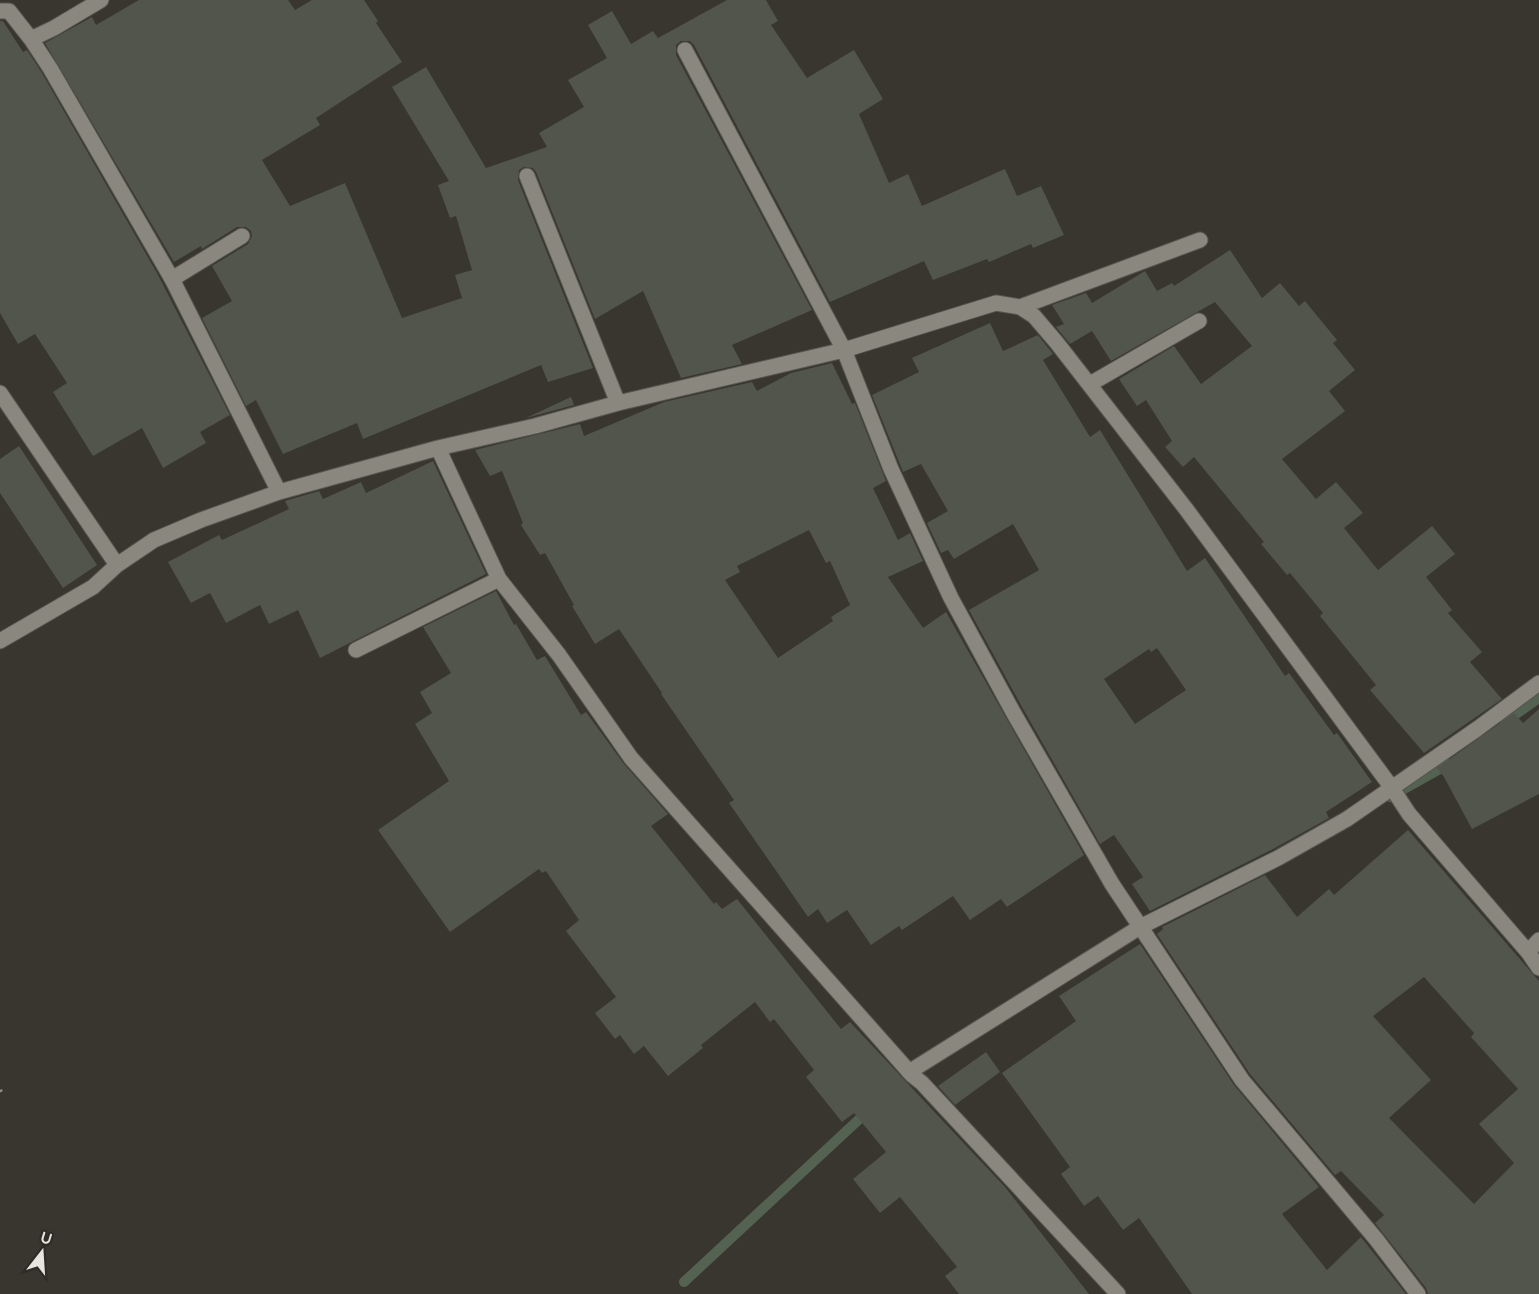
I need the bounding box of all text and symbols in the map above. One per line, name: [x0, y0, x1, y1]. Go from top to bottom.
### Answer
north arrow: [12, 1222, 72, 1282]
text: U: [38, 1226, 55, 1249]

